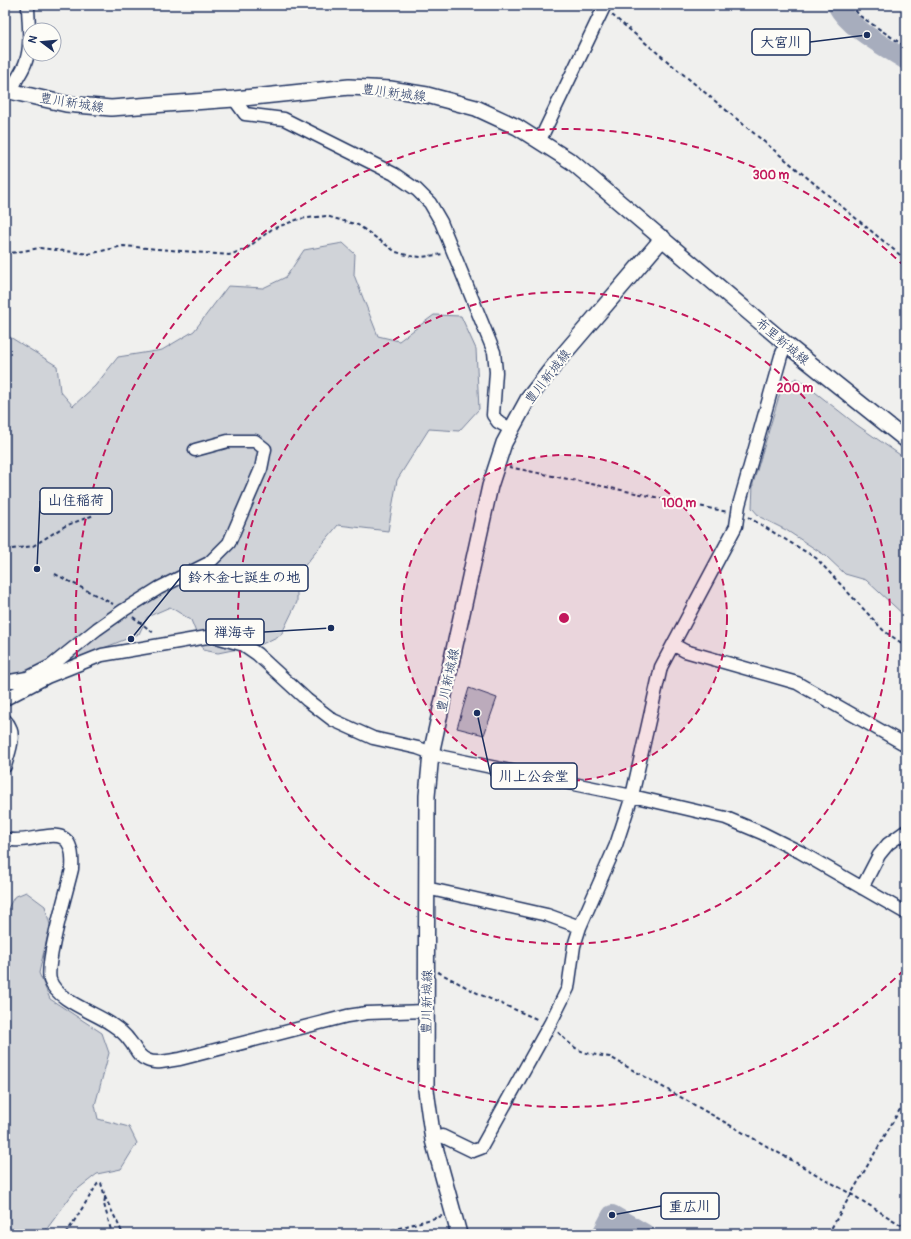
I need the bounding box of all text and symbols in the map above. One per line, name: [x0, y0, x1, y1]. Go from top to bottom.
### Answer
north arrow: [22, 22, 62, 62]
callout: 大宮川: [752, 29, 810, 55]
text: N: [26, 33, 40, 45]
text: 大宮川: [760, 34, 802, 51]
street label: 豊川新城線: [361, 81, 428, 105]
street label: 豊川新城線: [38, 90, 106, 116]
text: 300 m: [753, 168, 790, 183]
street label: 布里新城線: [752, 315, 813, 369]
street label: 豊川新城線: [521, 345, 575, 407]
text: 200 m: [777, 381, 814, 396]
callout: 山住稲荷: [40, 488, 112, 514]
text: 山住稲荷: [48, 492, 104, 509]
text: 100 m: [662, 496, 697, 511]
callout: 鈴木金七誕生の地: [180, 565, 308, 591]
text: 鈴木金七誕生の地: [188, 569, 300, 586]
centre of rings: [557, 611, 571, 625]
callout: 禅海寺: [206, 619, 264, 645]
text: 禅海寺: [214, 624, 256, 641]
street label: 豊川新城線: [433, 646, 463, 714]
callout: 川上公会堂: [491, 763, 577, 789]
text: 川上公会堂: [499, 768, 569, 785]
street label: 豊川新城線: [418, 968, 436, 1035]
callout: 重広川: [661, 1193, 719, 1219]
text: 重広川: [669, 1198, 711, 1215]

